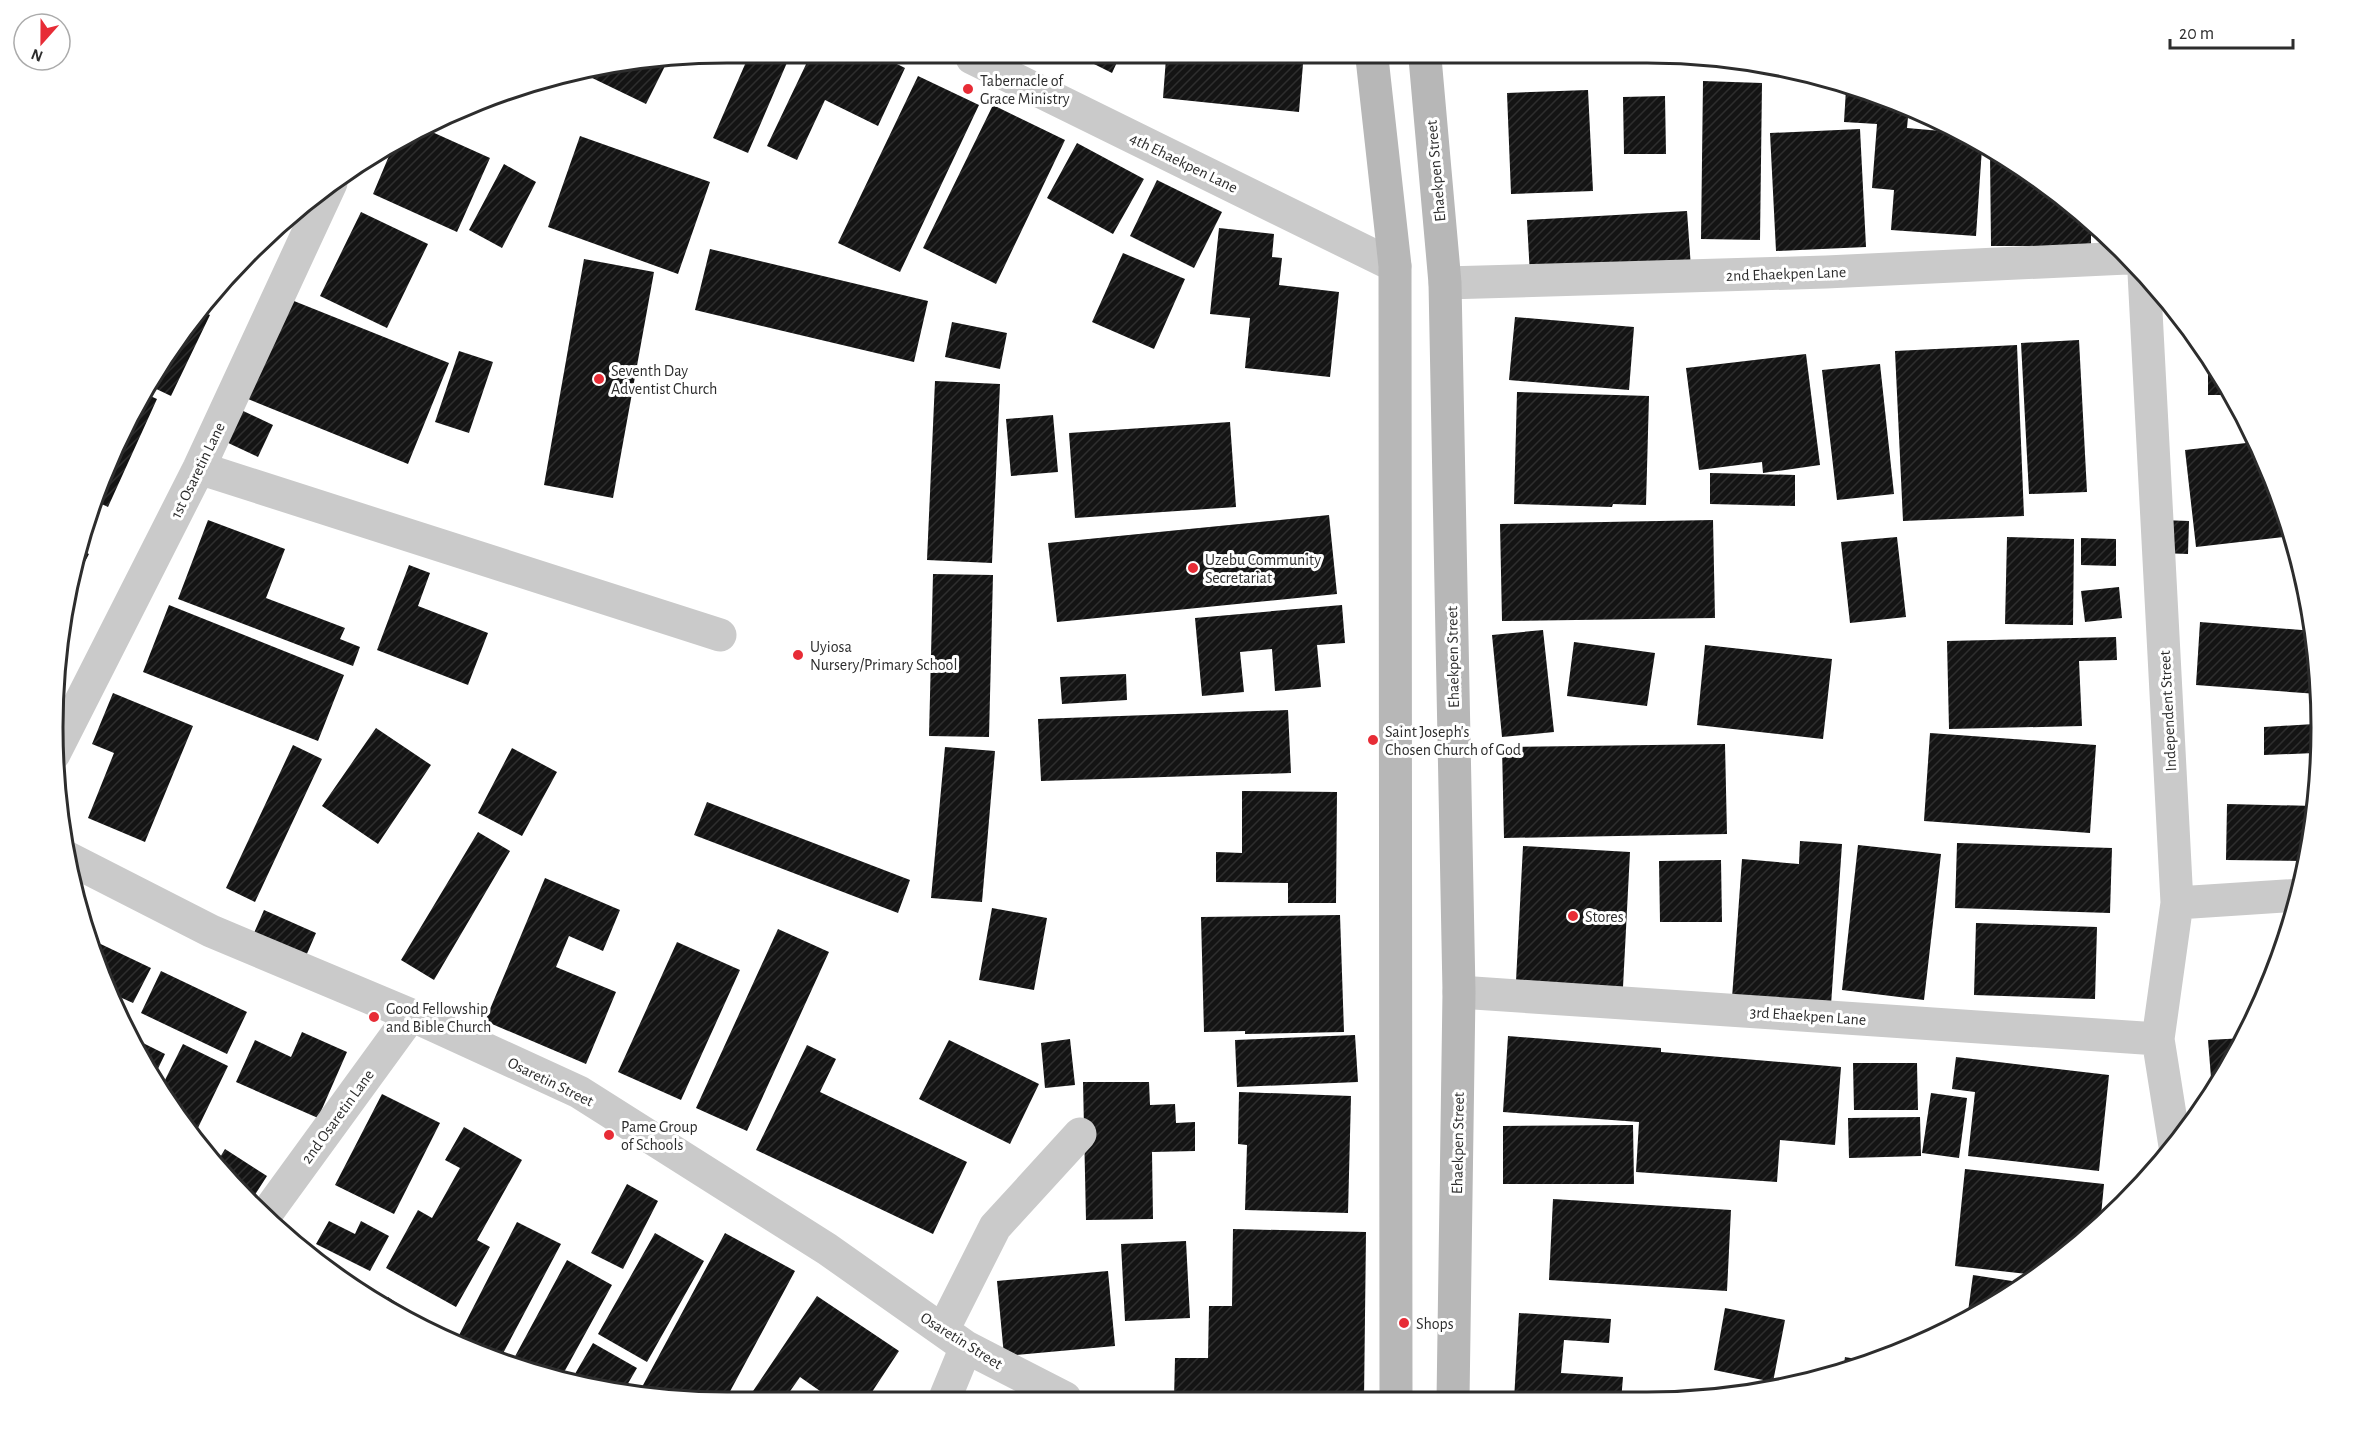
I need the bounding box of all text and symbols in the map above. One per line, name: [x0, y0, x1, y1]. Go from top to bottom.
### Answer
north arrow: [12, 12, 72, 72]
scale bar: [2170, 12, 2293, 50]
text: 20 m: [2179, 25, 2214, 43]
text: N: [29, 46, 45, 65]
place label: Tabernacle of Grace Ministry: [980, 73, 1070, 108]
marker: Tabernacle of Grace Ministry: [961, 82, 975, 96]
street label: Ehaekpen Street: [1424, 119, 1448, 222]
street label: 4th Ehaekpen Lane: [1127, 130, 1240, 196]
street label: 2nd Ehaekpen Lane: [1726, 264, 1847, 284]
place label: Seventh Day Adventist Church: [611, 363, 717, 397]
marker: Seventh Day Adventist Church: [592, 372, 606, 386]
street label: 1st Osaretin Lane: [168, 420, 228, 521]
place label: Uzebu Community Secretariat: [1205, 552, 1321, 586]
marker: Uzebu Community Secretariat: [1186, 561, 1200, 575]
street label: Ehaekpen Street: [1444, 606, 1462, 708]
place label: Uyiosa Nursery/Primary School: [810, 639, 957, 674]
marker: Uyiosa Nursery/Primary School: [791, 648, 805, 662]
street label: Independent Street: [2157, 650, 2179, 772]
place label: Saint Joseph's Chosen Church of God: [1385, 724, 1521, 758]
marker: Saint Joseph's Chosen Church of God: [1366, 733, 1380, 747]
marker: Stores: [1566, 909, 1580, 923]
place label: Stores: [1585, 909, 1624, 925]
place label: Good Fellowship and Bible Church: [386, 1001, 491, 1035]
street label: 3rd Ehaekpen Lane: [1749, 1004, 1867, 1028]
marker: Good Fellowship and Bible Church: [367, 1010, 381, 1024]
street label: Osaretin Street: [505, 1054, 596, 1110]
street label: 2nd Osaretin Lane: [299, 1067, 377, 1166]
street label: Ehaekpen Street: [1449, 1092, 1467, 1194]
place label: Pame Group of Schools: [621, 1119, 698, 1153]
marker: Pame Group of Schools: [602, 1128, 616, 1142]
street label: Osaretin Street: [918, 1309, 1005, 1372]
marker: Shops: [1397, 1316, 1411, 1330]
place label: Shops: [1416, 1316, 1454, 1332]

